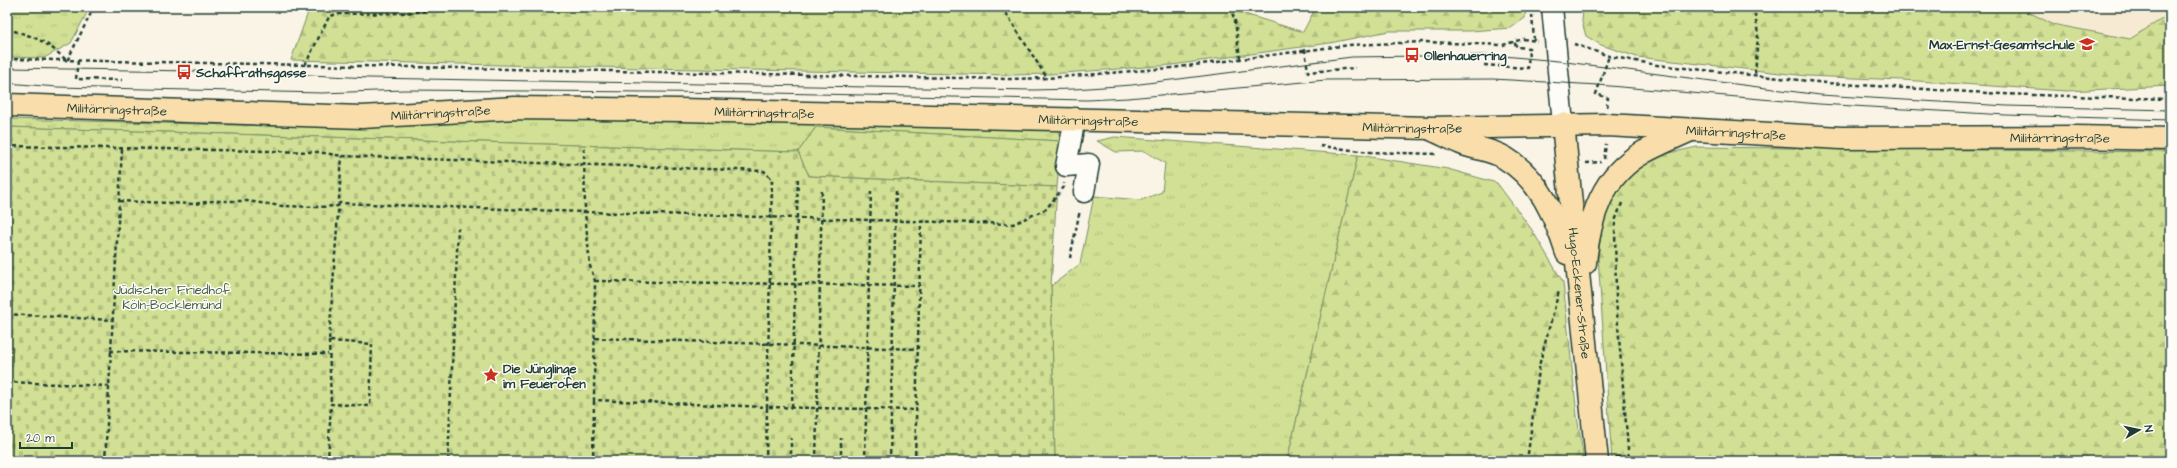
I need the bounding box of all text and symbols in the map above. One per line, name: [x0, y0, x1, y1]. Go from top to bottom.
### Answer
school or university icon: Max-Ernst-Gesamtschule: [2078, 35, 2096, 53]
place label: Max-Ernst-Gesamtschule: [1929, 36, 2075, 54]
bus stop icon: Ollenhauerring: [1403, 46, 1421, 64]
place label: Ollenhauerring: [1424, 47, 1507, 67]
bus stop icon: Schaffrathsgasse: [175, 63, 193, 81]
place label: Schaffrathsgasse: [195, 64, 306, 84]
street label: Militärringstraße: [67, 99, 167, 120]
street label: Militärringstraße: [390, 101, 491, 125]
street label: Militärringstraße: [714, 103, 815, 123]
street label: Militärringstraße: [1038, 111, 1139, 131]
street label: Militärringstraße: [1362, 118, 1463, 139]
street label: Militärringstraße: [1686, 121, 1786, 145]
street label: Militärringstraße: [2010, 129, 2110, 148]
street label: Hugo-Eckener-Straße: [1563, 227, 1595, 360]
park label: Jüdischer Friedhof Köln-Bocklemünd: [114, 281, 230, 314]
place label: Die Jünglinge im Feuerofen: [503, 360, 586, 393]
place icon: Die Jünglinge im Feuerofen: [482, 366, 500, 384]
north arrow: [2119, 410, 2159, 450]
scale bar: [20, 424, 72, 450]
text: N: [2140, 424, 2156, 433]
text: 20 m: [26, 430, 55, 447]

